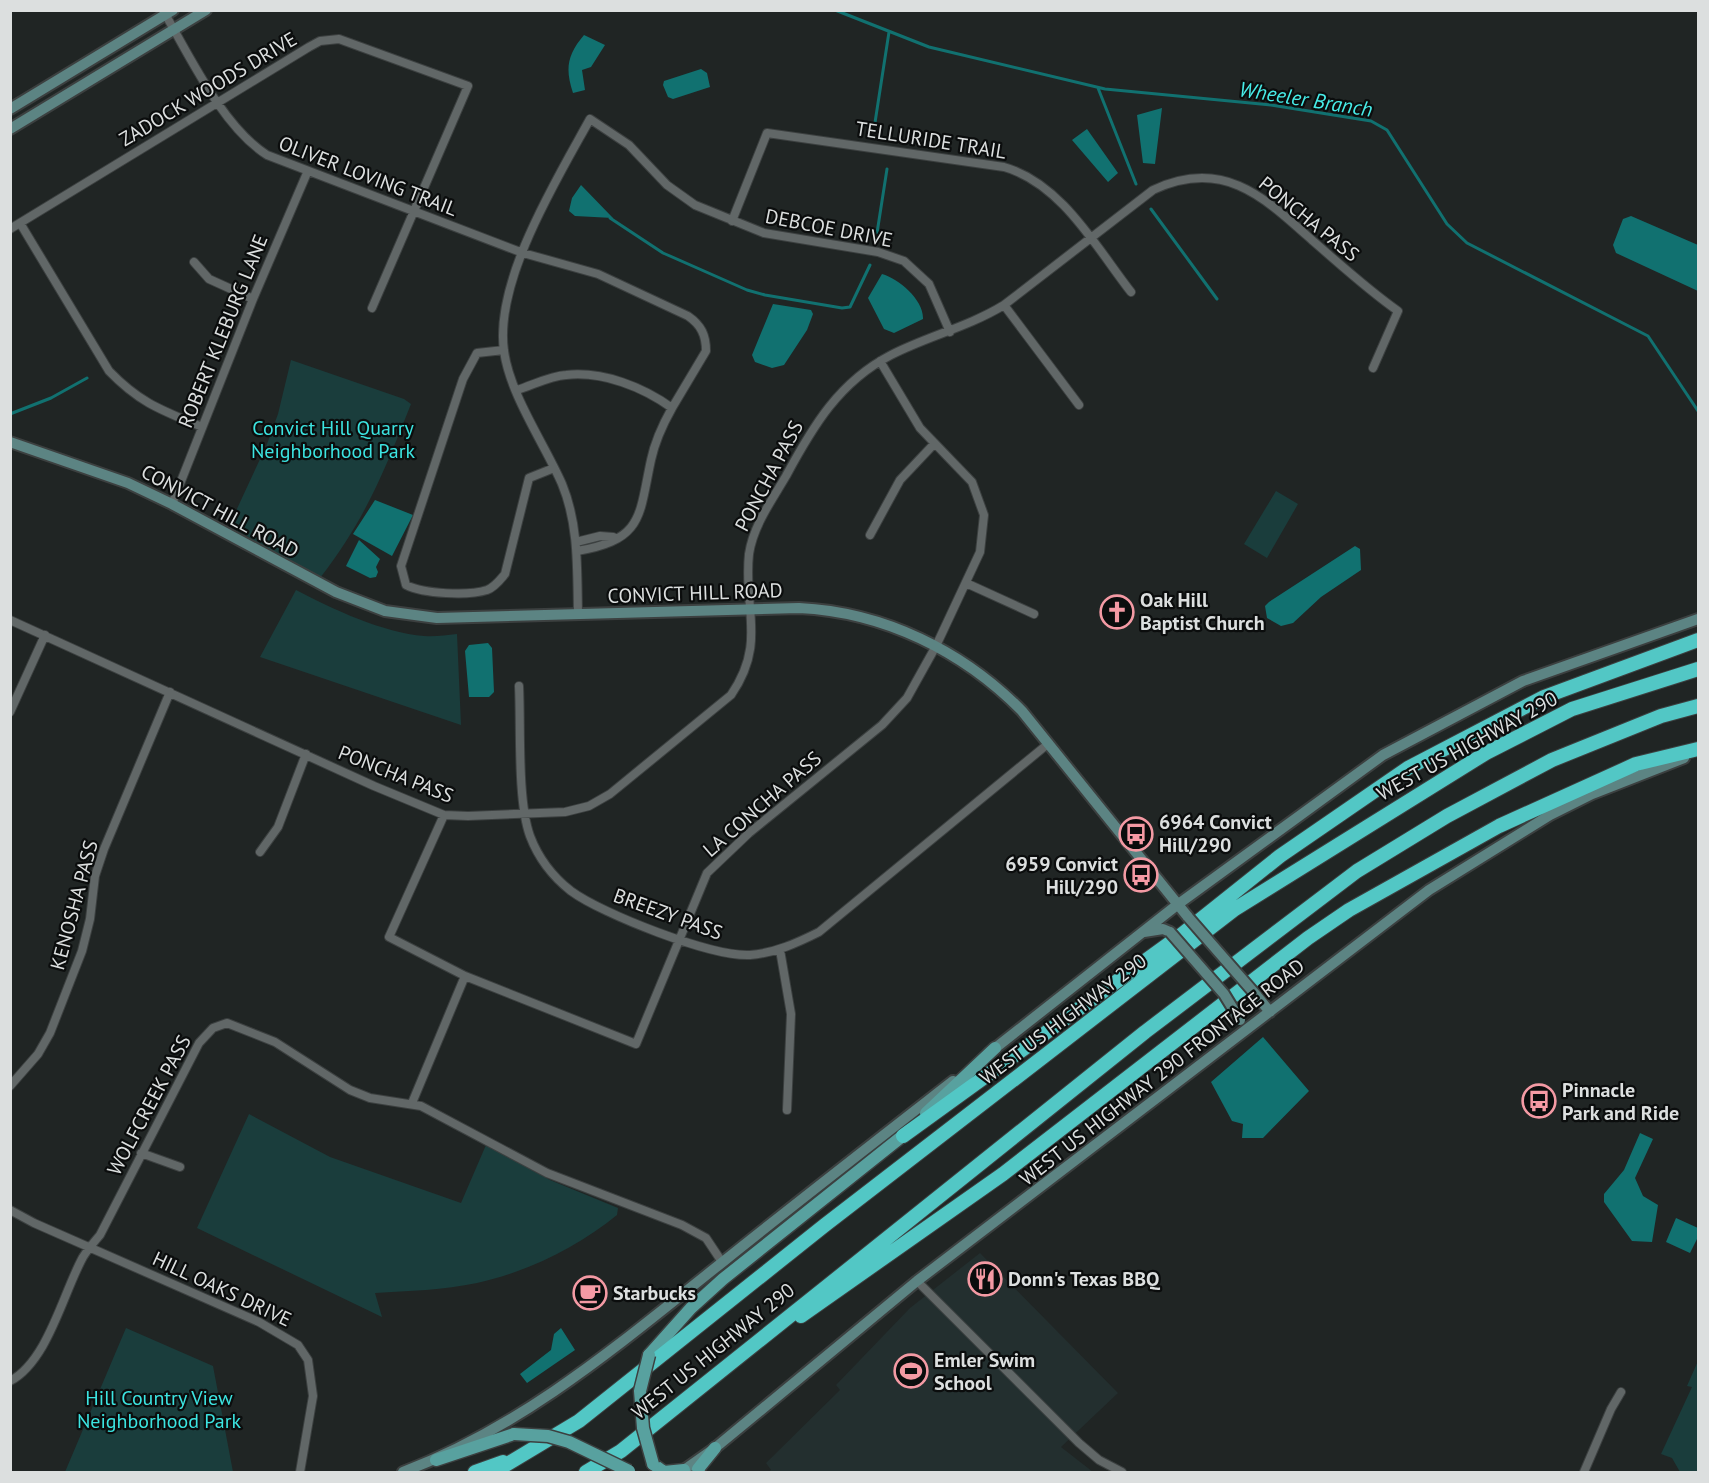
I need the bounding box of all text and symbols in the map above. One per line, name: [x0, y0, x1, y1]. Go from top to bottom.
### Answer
street label: ZADOCK WOODS DRIVE: [115, 26, 301, 152]
water label: Wheeler Branch: [1237, 75, 1375, 123]
street label: TELLURIDE TRAIL: [854, 115, 1008, 165]
street label: OLIVER LOVING TRAIL: [275, 130, 461, 222]
street label: PONCHA PASS: [1253, 171, 1365, 267]
street label: DEBCOE DRIVE: [763, 203, 895, 253]
street label: ROBERT KLEBURG LANE: [172, 230, 274, 432]
park label: Convict Hill Quarry Neighborhood Park: [251, 415, 416, 464]
street label: PONCHA PASS: [729, 416, 809, 536]
street label: CONVICT HILL ROAD: [137, 458, 303, 564]
street label: CONVICT HILL ROAD: [607, 577, 783, 609]
place label: Oak Hill Baptist Church: [1140, 587, 1265, 636]
church icon: Oak Hill Baptist Church: [1099, 594, 1135, 630]
street label: WEST US HIGHWAY 290: [1372, 685, 1562, 806]
street label: PONCHA PASS: [335, 739, 457, 809]
street label: LA CONCHA PASS: [697, 745, 827, 863]
place label: 6964 Convict Hill/290: [1159, 809, 1272, 858]
bus stop icon: 6964 Convict Hill/290: [1118, 816, 1154, 852]
street label: KENOSHA PASS: [44, 837, 104, 973]
place label: 6959 Convict Hill/290: [1005, 851, 1118, 900]
bus stop icon: 6959 Convict Hill/290: [1123, 857, 1159, 893]
street label: BREEZY PASS: [610, 882, 726, 946]
street label: WEST US HIGHWAY 290: [974, 948, 1152, 1090]
street label: WEST US HIGHWAY 290 FRONTAGE ROAD: [1014, 953, 1310, 1191]
street label: WOLFCREEK PASS: [101, 1030, 197, 1180]
place label: Pinnacle Park and Ride: [1562, 1077, 1679, 1126]
bus stop icon: Pinnacle Park and Ride: [1521, 1083, 1557, 1119]
street label: HILL OAKS DRIVE: [148, 1245, 296, 1333]
restaurant icon: Donn's Texas BBQ: [967, 1261, 1003, 1297]
place label: Donn's Texas BBQ: [1008, 1266, 1161, 1292]
cafe icon: Starbucks: [572, 1275, 608, 1311]
street label: WEST US HIGHWAY 290: [626, 1277, 800, 1425]
place label: Starbucks: [613, 1280, 696, 1306]
place label: Emler Swim School: [934, 1347, 1035, 1396]
sports icon: Emler Swim School: [893, 1353, 929, 1389]
park label: Hill Country View Neighborhood Park: [77, 1385, 242, 1434]

